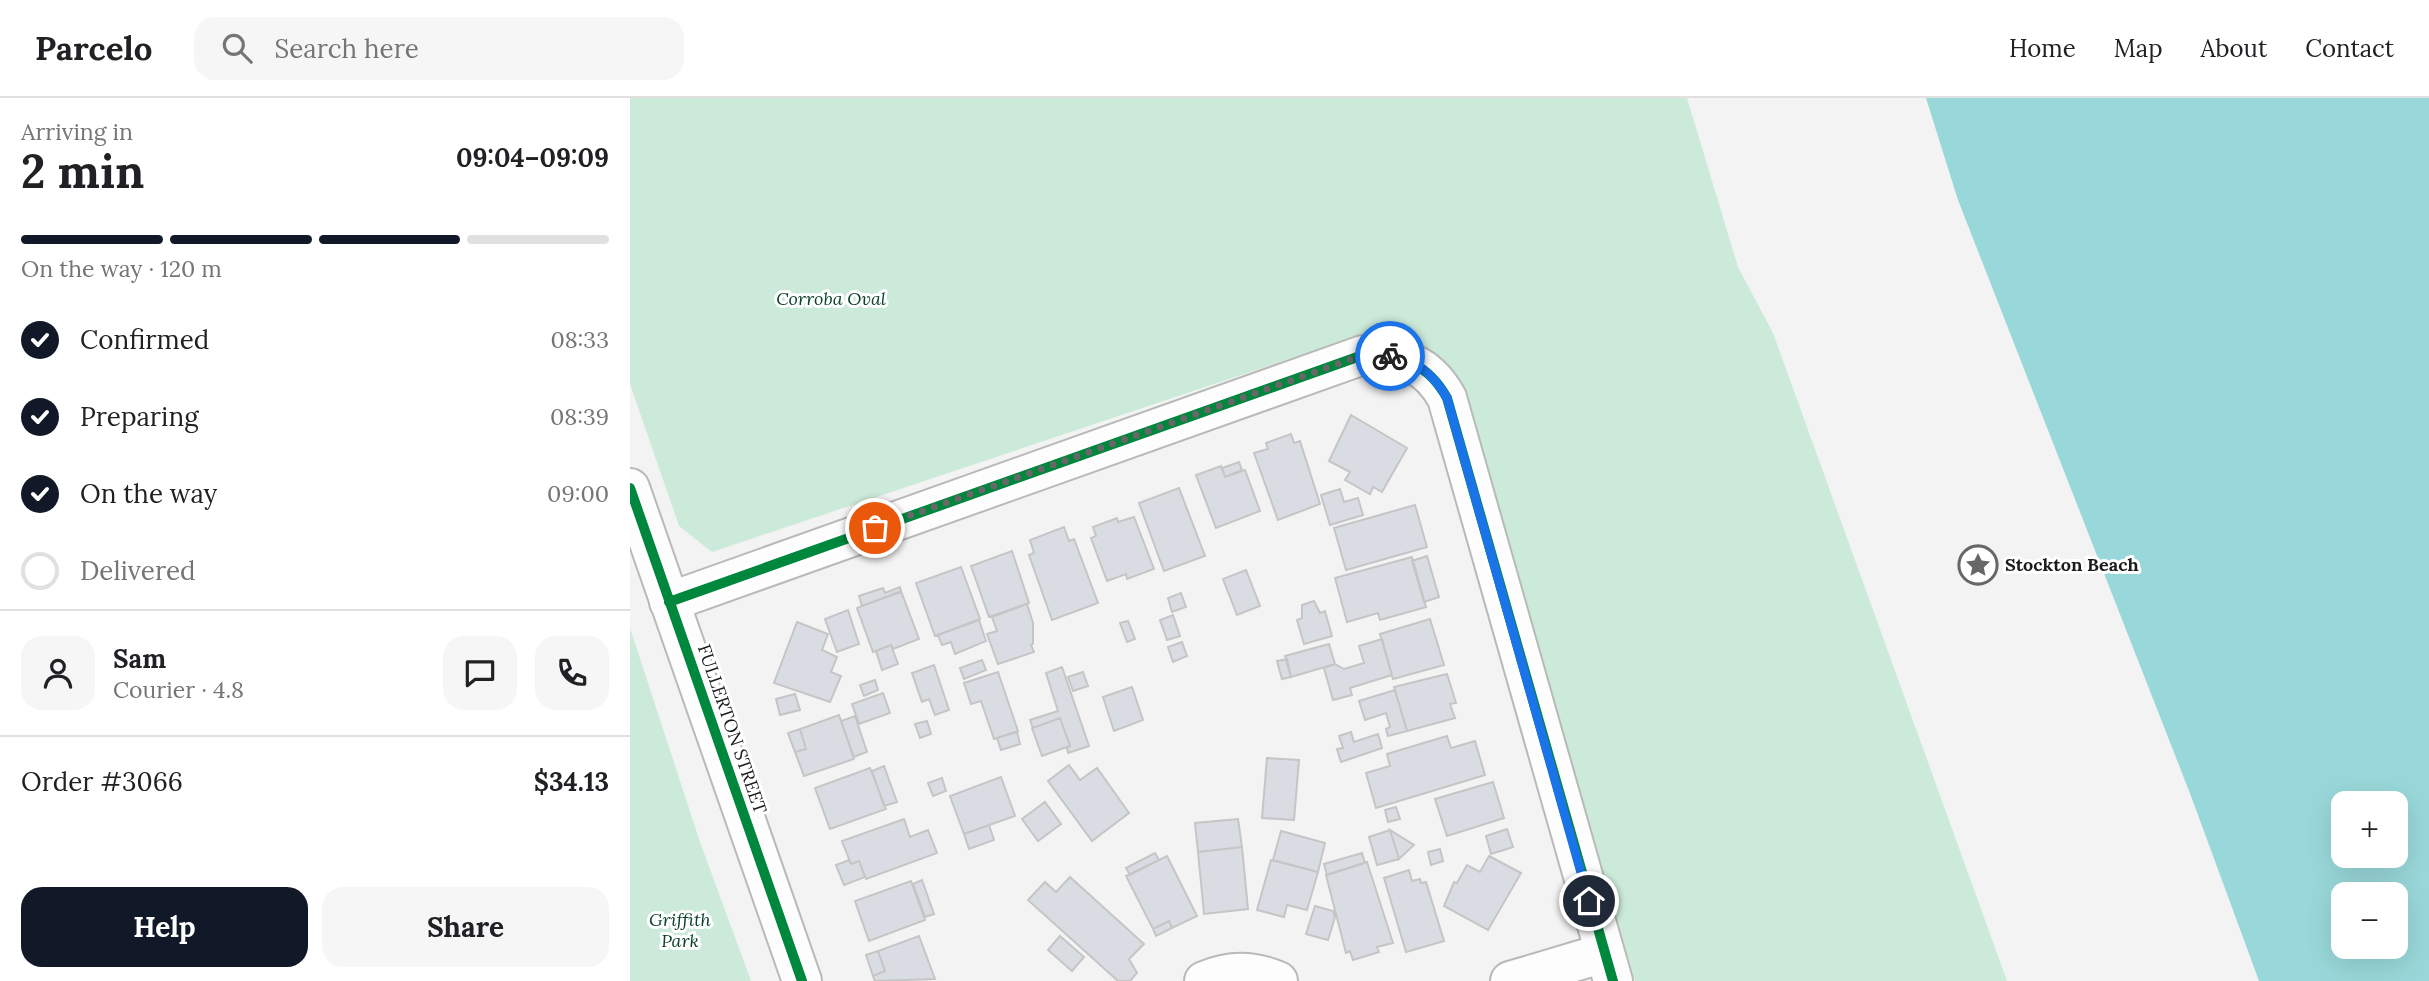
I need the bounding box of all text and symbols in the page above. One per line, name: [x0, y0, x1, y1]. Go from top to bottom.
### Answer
search box: [194, 17, 684, 80]
text: Parcelo: [35, 27, 152, 69]
icon: search: [218, 29, 256, 67]
text: Search here: [274, 32, 419, 65]
text: Home: [2009, 33, 2076, 64]
text: Map: [2114, 33, 2163, 64]
text: About: [2201, 33, 2267, 64]
text: Contact: [2305, 33, 2394, 64]
text: Arriving in: [21, 117, 133, 146]
text: 09:04–09:09: [456, 141, 609, 174]
text: 2 min: [21, 142, 144, 201]
text: On the way · 120 m: [21, 254, 222, 283]
park label: Corroba Oval: [776, 287, 886, 310]
icon: check: [21, 321, 59, 359]
courier: [1355, 321, 1425, 391]
text: Confirmed: [80, 323, 209, 356]
text: 08:33: [550, 325, 609, 354]
icon: bike: [1371, 337, 1409, 375]
icon: check: [21, 398, 59, 436]
text: Preparing: [80, 400, 199, 433]
text: 08:39: [550, 402, 609, 431]
icon: check: [21, 475, 59, 513]
text: On the way: [80, 477, 217, 510]
text: 09:00: [547, 479, 609, 508]
pin: [845, 498, 905, 558]
icon: bag: [856, 509, 894, 547]
place icon: Stockton Beach: [1957, 544, 1999, 586]
place label: Stockton Beach: [2005, 553, 2139, 576]
text: Delivered: [80, 554, 196, 587]
button: person: [21, 636, 95, 710]
button: chat: [443, 636, 517, 710]
button: phone: [535, 636, 609, 710]
street label: FULLERTON STREET: [693, 641, 772, 817]
text: Sam: [113, 642, 166, 675]
text: Courier · 4.8: [113, 675, 244, 704]
text: Order #3066: [21, 765, 183, 798]
text: $34.13: [534, 765, 609, 798]
map controls: [2331, 791, 2408, 959]
button: +: [2331, 791, 2408, 868]
pin: [1559, 871, 1619, 931]
icon: home: [1570, 882, 1608, 920]
button: −: [2331, 882, 2408, 959]
button: Help: [21, 887, 308, 967]
button: Share: [322, 887, 609, 967]
park label: Griffith Park: [649, 908, 712, 952]

